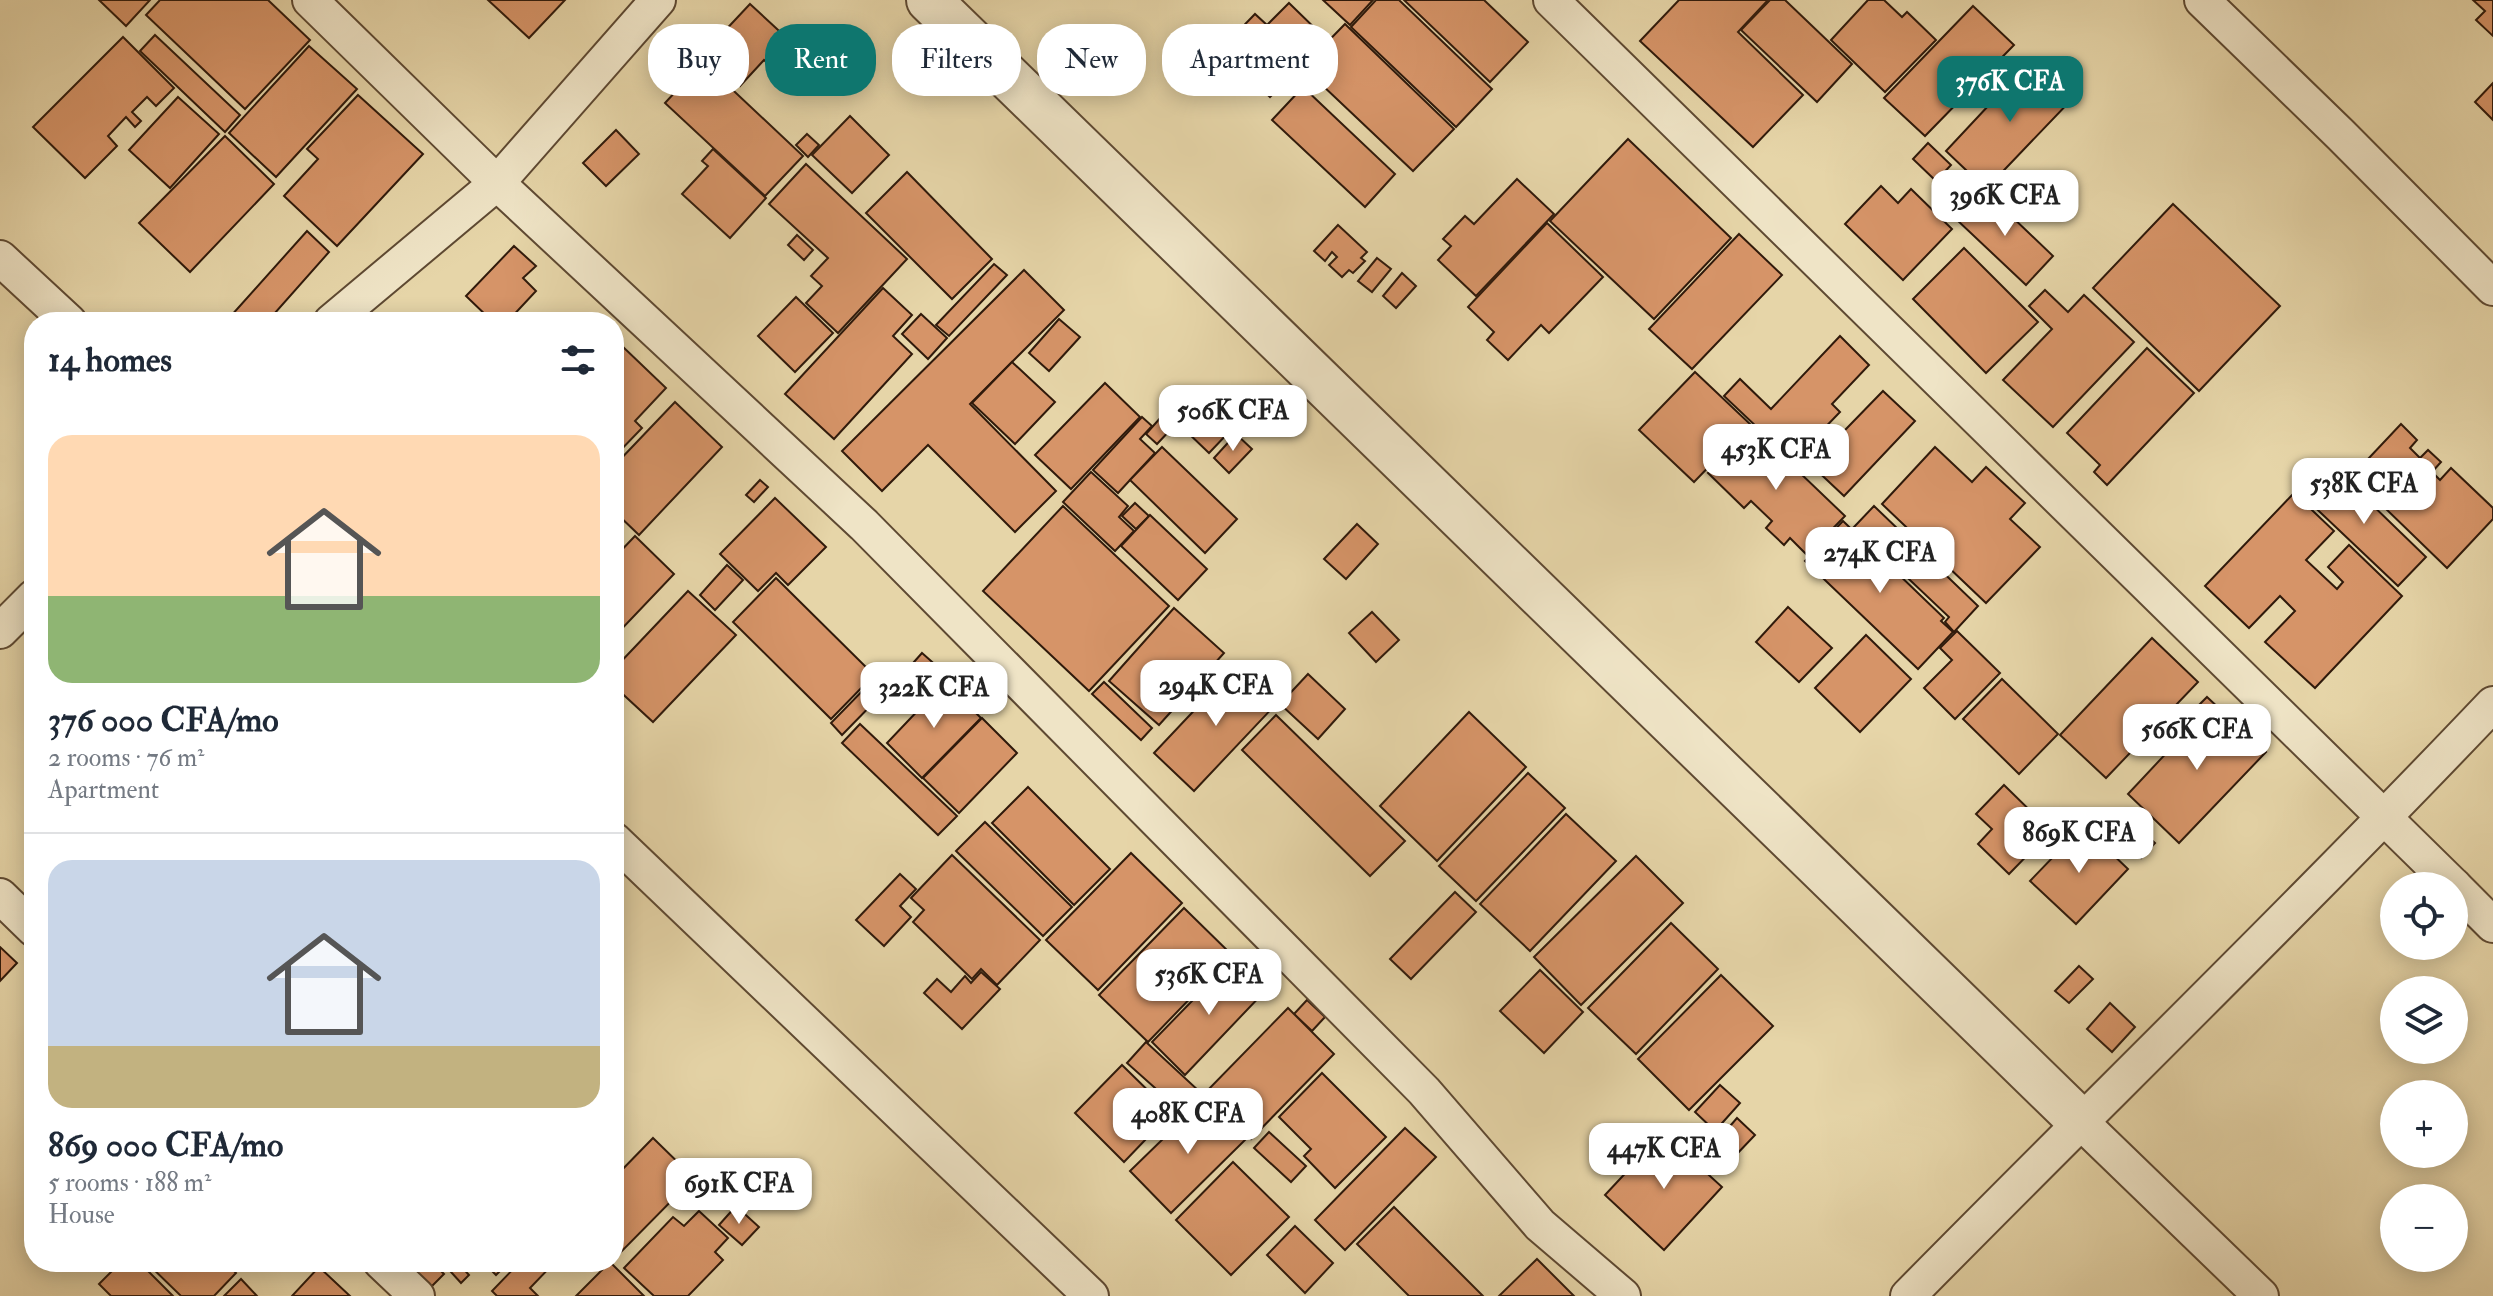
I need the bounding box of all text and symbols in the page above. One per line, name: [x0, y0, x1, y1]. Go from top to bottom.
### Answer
chip: Buy: [648, 24, 749, 96]
chip: Rent: [765, 24, 876, 96]
chip: Filters: [892, 24, 1021, 96]
chip: New: [1037, 24, 1146, 96]
chip: Apartment: [1162, 24, 1338, 96]
pin: 376K CFA: [1927, 56, 2093, 124]
text: 376K CFA: [1955, 66, 2065, 98]
pin: 396K CFA: [1922, 170, 2088, 238]
text: 396K CFA: [1949, 180, 2061, 212]
icon: filters: [556, 338, 600, 382]
text: 14 homes: [48, 339, 172, 382]
pin: 506K CFA: [1150, 385, 1316, 453]
text: 506K CFA: [1177, 395, 1289, 427]
pin: 453K CFA: [1693, 424, 1859, 492]
text: 453K CFA: [1721, 434, 1831, 466]
pin: 538K CFA: [2281, 458, 2447, 526]
text: 538K CFA: [2310, 468, 2418, 500]
icon: home: [252, 487, 396, 631]
pin: 274K CFA: [1797, 527, 1963, 595]
text: 274K CFA: [1823, 537, 1937, 569]
pin: 294K CFA: [1133, 660, 1299, 728]
pin: 322K CFA: [851, 662, 1017, 730]
text: 294K CFA: [1158, 670, 1274, 702]
text: 322K CFA: [878, 672, 990, 704]
text: 376 000 CFA/mo: [48, 699, 279, 742]
pin: 566K CFA: [2114, 704, 2280, 772]
text: 566K CFA: [2141, 714, 2253, 746]
text: 2 rooms · 76 m²: [48, 742, 204, 774]
text: Apartment: [48, 774, 159, 806]
pin: 869K CFA: [1996, 807, 2162, 875]
text: 869K CFA: [2022, 817, 2136, 849]
map controls: [2380, 872, 2468, 1272]
button: locate: [2380, 872, 2468, 960]
icon: home: [252, 912, 396, 1056]
pin: 536K CFA: [1126, 949, 1292, 1017]
text: 536K CFA: [1154, 959, 1264, 991]
button: layers: [2380, 976, 2468, 1064]
button: +: [2380, 1080, 2468, 1168]
pin: 408K CFA: [1105, 1088, 1271, 1156]
text: 408K CFA: [1131, 1098, 1245, 1130]
pin: 447K CFA: [1581, 1123, 1747, 1191]
text: 869 000 CFA/mo: [48, 1124, 283, 1167]
text: 447K CFA: [1607, 1133, 1721, 1165]
pin: 691K CFA: [656, 1158, 822, 1226]
text: 5 rooms · 188 m²: [48, 1167, 211, 1199]
text: 691K CFA: [684, 1168, 794, 1200]
button: −: [2380, 1184, 2468, 1272]
text: House: [48, 1199, 115, 1231]

